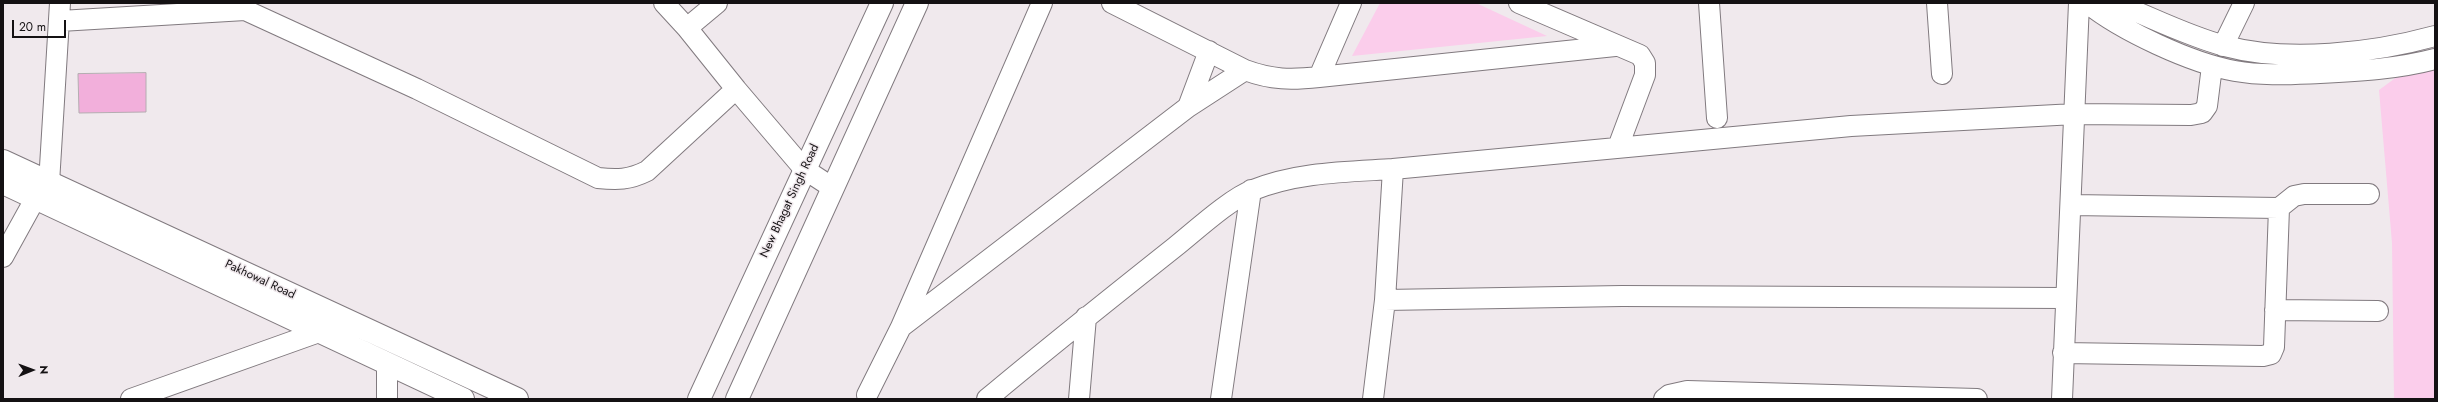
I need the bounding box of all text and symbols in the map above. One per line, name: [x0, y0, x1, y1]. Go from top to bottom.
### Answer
scale bar: [14, 12, 68, 38]
text: 20 m: [19, 18, 46, 36]
street label: New Bhagat Singh Road: [757, 142, 823, 260]
street label: Pakhowal Road: [222, 257, 298, 303]
north arrow: [12, 350, 52, 390]
text: N: [36, 365, 52, 374]

